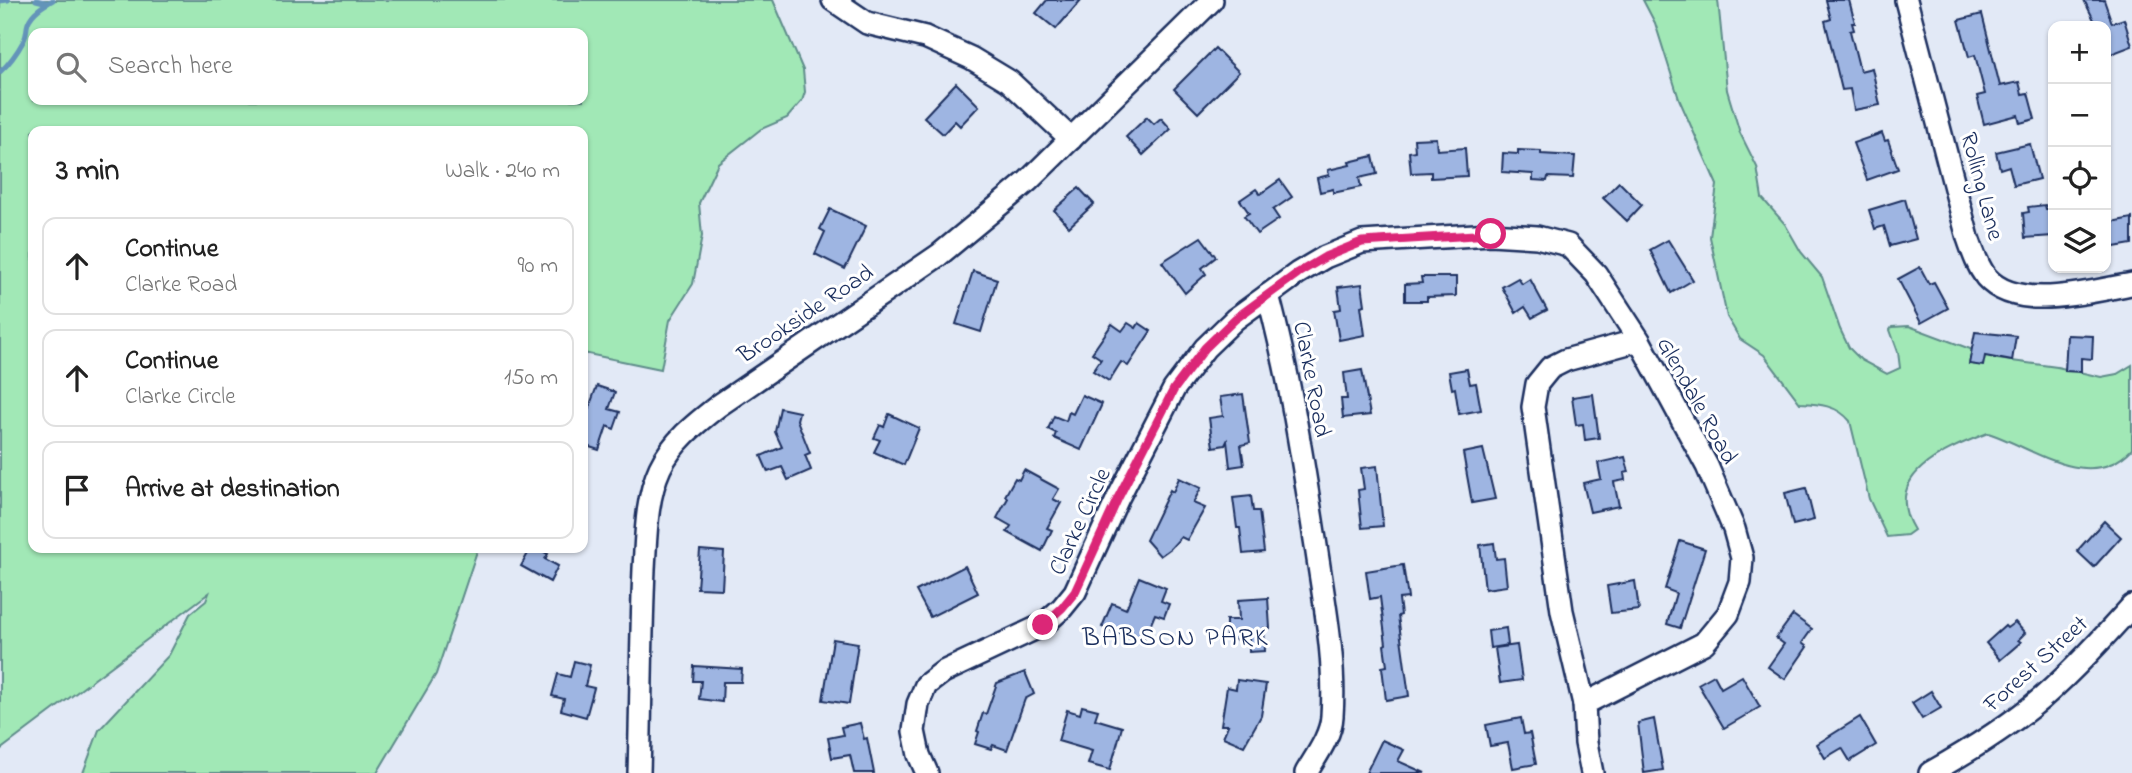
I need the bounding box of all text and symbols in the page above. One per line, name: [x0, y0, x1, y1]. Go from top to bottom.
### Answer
map controls: [2048, 21, 2111, 273]
button: +: [2048, 21, 2111, 84]
search box: [28, 28, 588, 105]
icon: search: [52, 48, 90, 86]
text: Search here: [108, 48, 233, 86]
button: −: [2048, 84, 2111, 147]
street label: Rolling Lane: [1949, 129, 2012, 245]
button: locate: [2048, 147, 2111, 210]
text: 3 min: [56, 150, 119, 194]
text: Walk · 240 m: [445, 155, 560, 188]
button: layers: [2048, 210, 2111, 273]
route start: [1475, 218, 1506, 249]
text: Continue: [125, 231, 218, 269]
icon: ahead: [58, 247, 96, 285]
text: 90 m: [518, 250, 558, 283]
street label: Brookside Road: [731, 256, 882, 374]
text: Clarke Road: [125, 269, 237, 302]
street label: Clarke Road: [1282, 319, 1339, 441]
street label: Glendale Road: [1646, 331, 1746, 472]
text: Continue: [125, 343, 218, 381]
icon: ahead: [58, 359, 96, 397]
text: 150 m: [504, 362, 558, 395]
text: Clarke Circle: [125, 381, 235, 414]
street label: Clarke Circle: [1041, 462, 1122, 582]
icon: arrive: [58, 471, 96, 509]
text: Arrive at destination: [125, 471, 340, 509]
street label: Forest Street: [1976, 608, 2097, 722]
route end: [1027, 609, 1058, 640]
district label: BABSON PARK: [1081, 620, 1270, 658]

